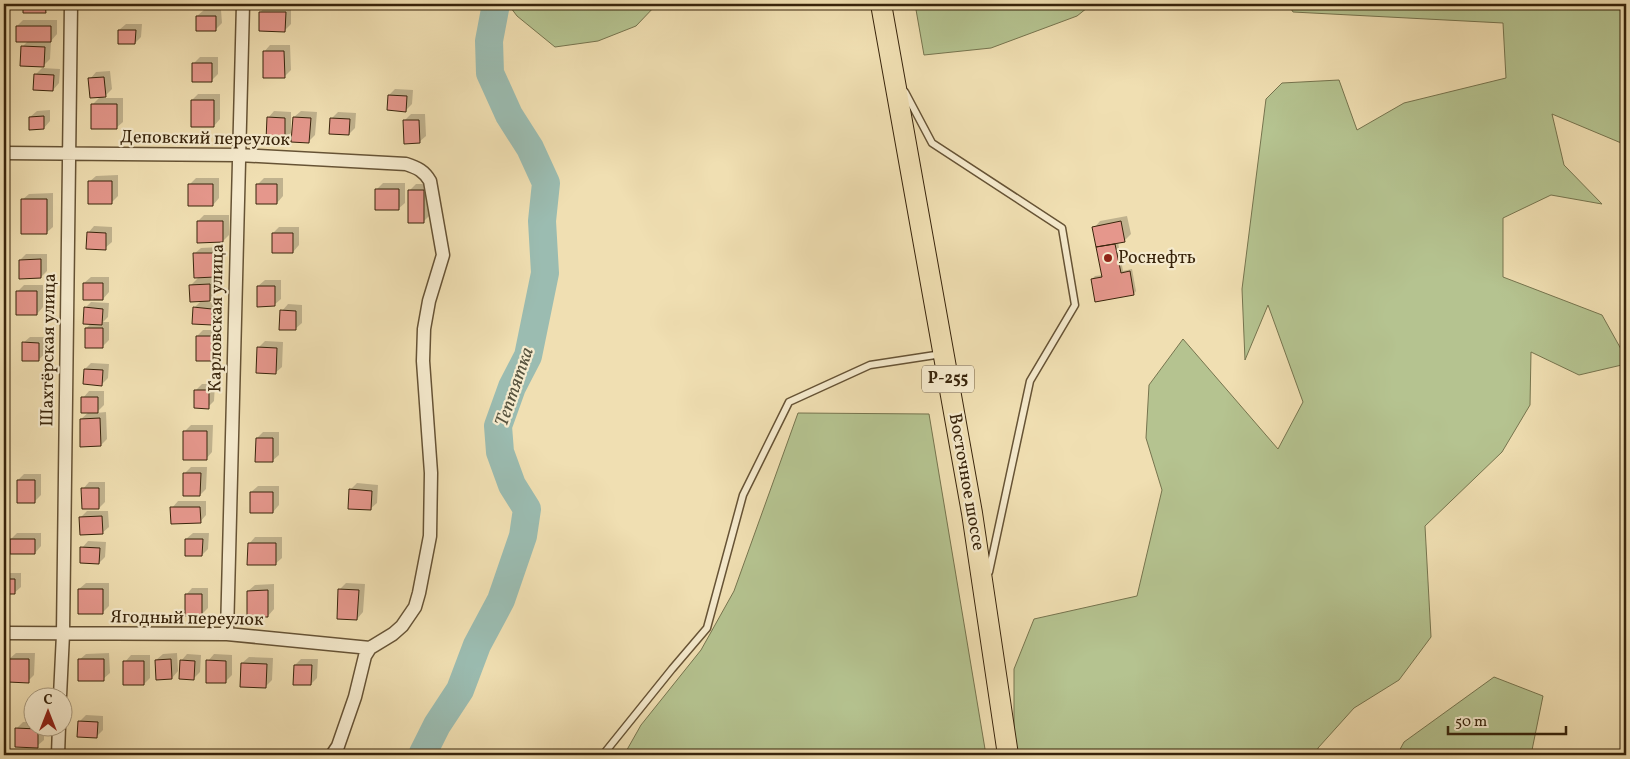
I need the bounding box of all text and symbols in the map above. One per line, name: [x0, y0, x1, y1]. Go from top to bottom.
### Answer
street label: Деповский переулок: [120, 125, 291, 153]
street label: Карловская улица: [203, 243, 231, 393]
place label: Роснефть: [1118, 246, 1196, 271]
marker: Роснефть: [1102, 252, 1114, 264]
street label: Шахтёрская улица: [35, 273, 63, 427]
water label: Тептятка: [489, 344, 541, 430]
road number: Р-255: [922, 366, 974, 392]
street label: Восточное шоссе: [942, 411, 990, 553]
street label: Ягодный переулок: [110, 605, 264, 633]
north arrow: [22, 686, 72, 736]
text: С: [43, 691, 53, 710]
scale bar: [1448, 704, 1565, 736]
text: 50 m: [1455, 712, 1487, 733]

